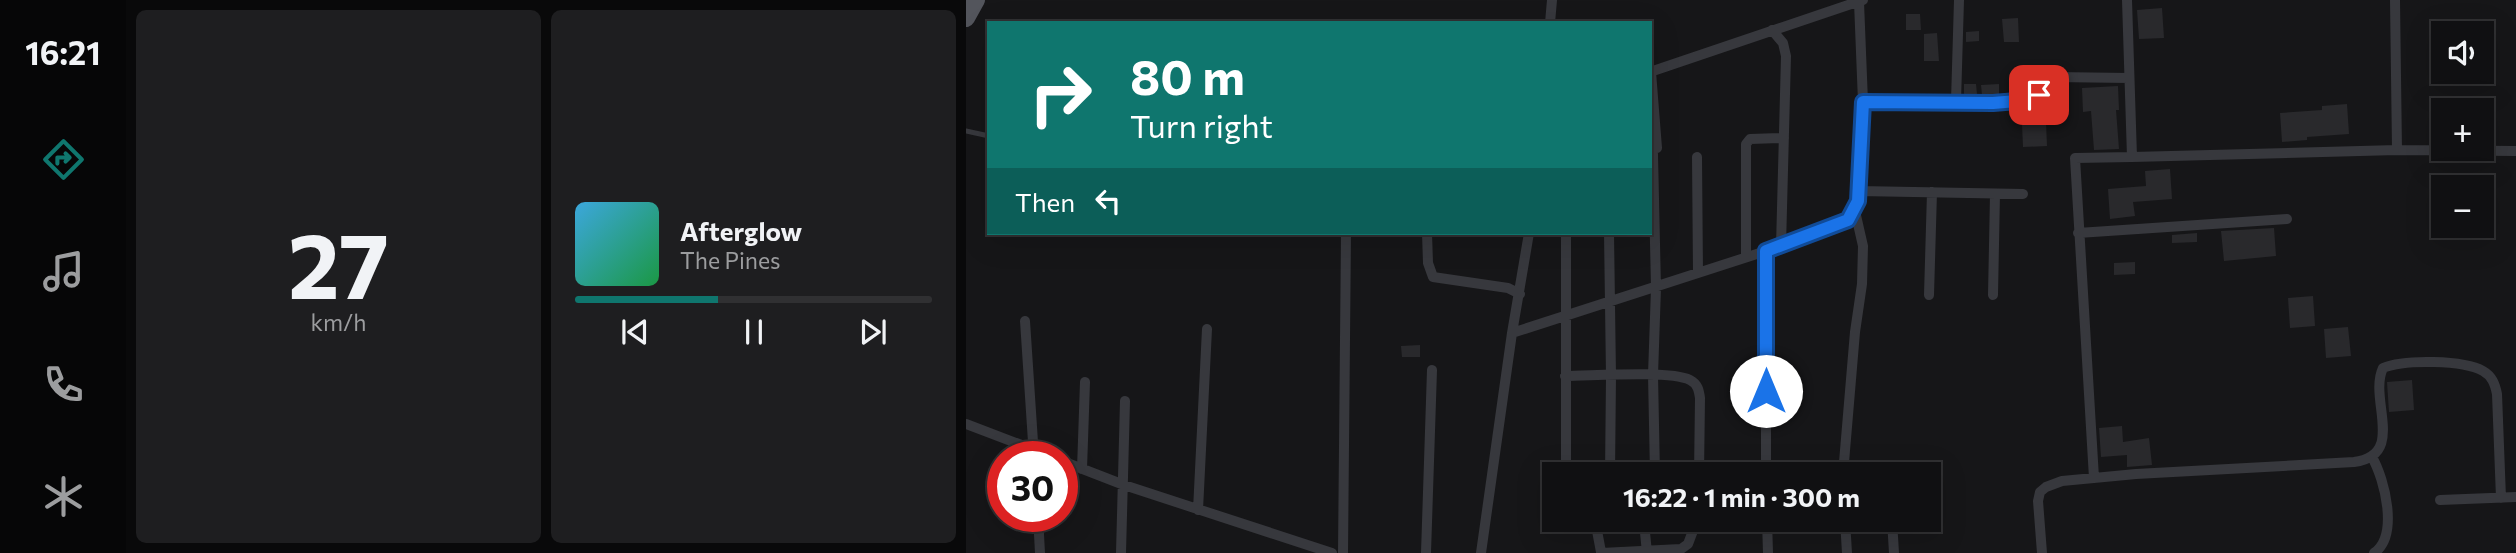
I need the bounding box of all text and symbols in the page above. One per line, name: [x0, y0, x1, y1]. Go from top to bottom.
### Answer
map controls: [2431, 21, 2494, 238]
button: sound: [2431, 21, 2494, 84]
text: 16:21: [25, 32, 101, 72]
text: 80 m: [1130, 45, 1245, 105]
icon: right: [1015, 49, 1106, 140]
pin: [2009, 65, 2069, 125]
icon: arrive: [2020, 76, 2058, 114]
button: +: [2431, 98, 2494, 161]
text: Turn right: [1130, 105, 1273, 145]
icon: directions: [39, 135, 88, 184]
button: −: [2431, 175, 2494, 238]
icon: left: [1089, 182, 1127, 220]
text: Then: [1015, 186, 1075, 217]
text: 27: [288, 206, 389, 318]
text: Afterglow: [680, 215, 802, 246]
text: The Pines: [680, 246, 781, 274]
icon: music: [39, 247, 88, 296]
text: km/h: [311, 308, 366, 336]
icon: previous: [616, 313, 654, 351]
icon: pause: [735, 313, 773, 351]
icon: next: [854, 313, 892, 351]
position arrow: [1729, 354, 1803, 428]
icon: phone: [39, 360, 88, 409]
speed limit sign: 30: [987, 441, 1078, 532]
icon: climate: [39, 472, 88, 521]
text: 16:22 · 1 min · 300 m: [1623, 481, 1860, 512]

